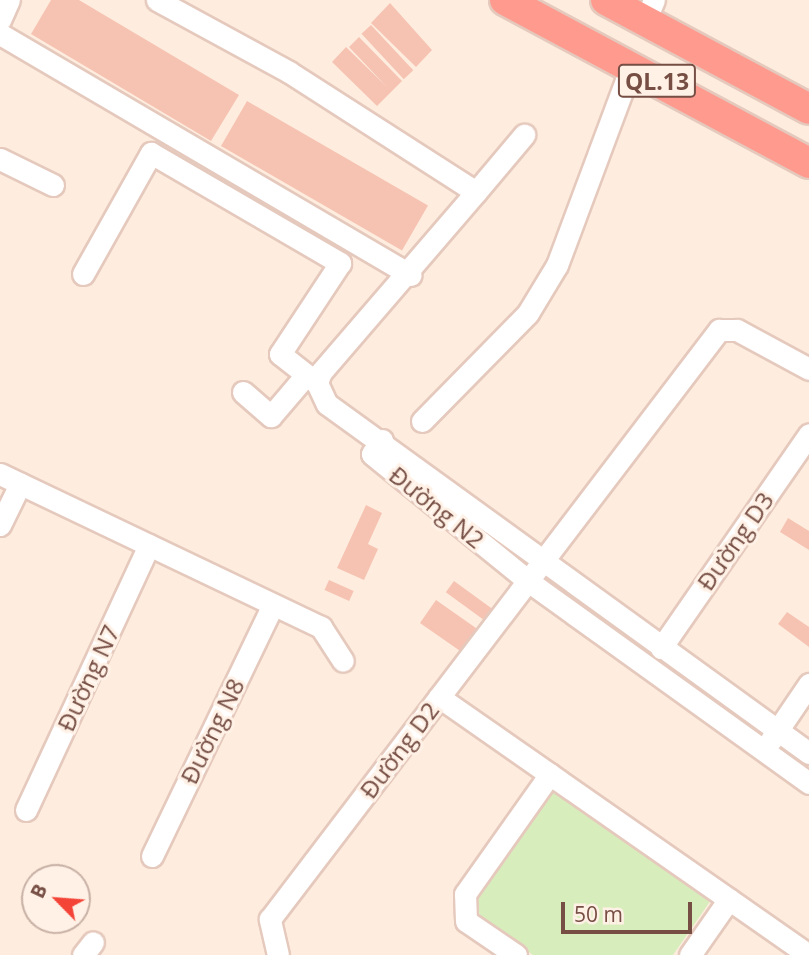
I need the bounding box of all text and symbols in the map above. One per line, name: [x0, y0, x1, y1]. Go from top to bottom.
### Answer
road number: QL.13: [617, 61, 697, 100]
street label: Đường N2: [384, 460, 490, 554]
street label: Đường D3: [691, 486, 779, 596]
street label: Đường N7: [51, 620, 125, 736]
street label: Đường N8: [174, 674, 250, 788]
street label: Đường D2: [353, 696, 445, 804]
north arrow: [21, 864, 91, 934]
text: B: [24, 880, 53, 902]
scale bar: [564, 888, 695, 932]
text: 50 m: [574, 900, 623, 928]

